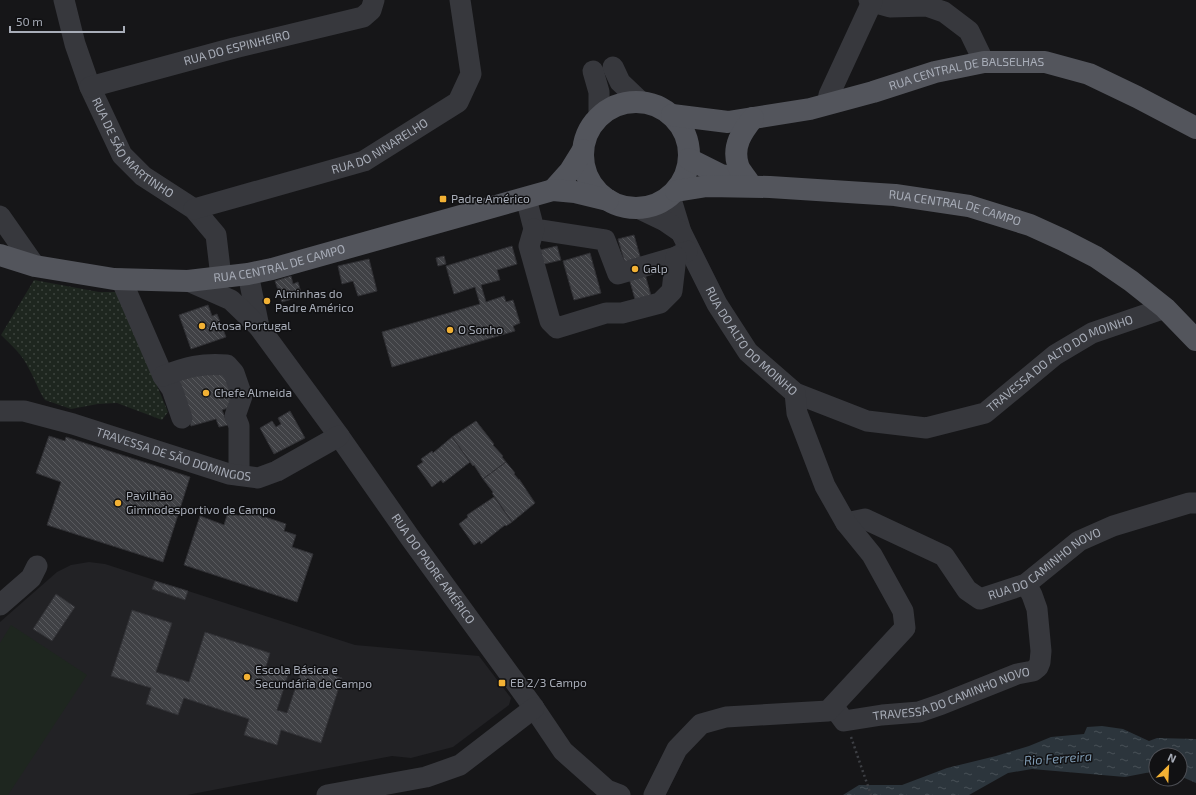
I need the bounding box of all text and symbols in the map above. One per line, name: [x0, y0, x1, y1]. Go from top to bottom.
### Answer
scale bar: [10, 8, 124, 34]
text: 50 m: [16, 14, 43, 28]
street label: RUA DO ESPINHEIRO: [182, 27, 291, 67]
street label: RUA CENTRAL DE BALSELHAS: [887, 54, 1044, 92]
street label: RUA DE SÃO MARTINHO: [90, 95, 177, 200]
street label: RUA DO NINARELHO: [329, 115, 430, 176]
street label: RUA CENTRAL DE CAMPO: [888, 187, 1023, 228]
place label: Padre Américo: [451, 191, 530, 205]
marker: Padre Américo: [438, 194, 448, 204]
street label: RUA CENTRAL DE CAMPO: [213, 241, 347, 284]
place label: Galp: [643, 261, 668, 275]
marker: Galp: [630, 264, 640, 274]
street label: RUA DO ALTO DO MOINHO: [703, 284, 801, 398]
place label: Alminhas do Padre Américo: [275, 286, 354, 314]
marker: Alminhas do Padre Américo: [262, 296, 272, 306]
street label: TRAVESSA DO ALTO DO MOINHO: [984, 312, 1135, 415]
place label: Atosa Portugal: [210, 318, 291, 332]
marker: Atosa Portugal: [197, 321, 207, 331]
place label: O Sonho: [458, 322, 503, 336]
marker: O Sonho: [445, 325, 455, 335]
place label: Chefe Almeida: [214, 385, 292, 399]
marker: Chefe Almeida: [201, 388, 211, 398]
street label: TRAVESSA DE SÃO DOMINGOS: [95, 424, 252, 483]
place label: Pavilhão Gimnodesportivo de Campo: [126, 488, 276, 516]
marker: Pavilhão Gimnodesportivo de Campo: [113, 498, 123, 508]
street label: RUA DO PADRE AMÉRICO: [389, 511, 478, 626]
street label: RUA DO CAMINHO NOVO: [986, 524, 1103, 602]
place label: Escola Básica e Secundária de Campo: [255, 662, 372, 690]
street label: TRAVESSA DO CAMINHO NOVO: [872, 664, 1031, 722]
marker: Escola Básica e Secundária de Campo: [242, 672, 252, 682]
place label: EB 2/3 Campo: [510, 675, 587, 689]
marker: EB 2/3 Campo: [497, 678, 507, 688]
north arrow: [1148, 747, 1188, 787]
water label: Rio Ferreira: [1023, 748, 1093, 768]
text: N: [1166, 750, 1179, 765]

